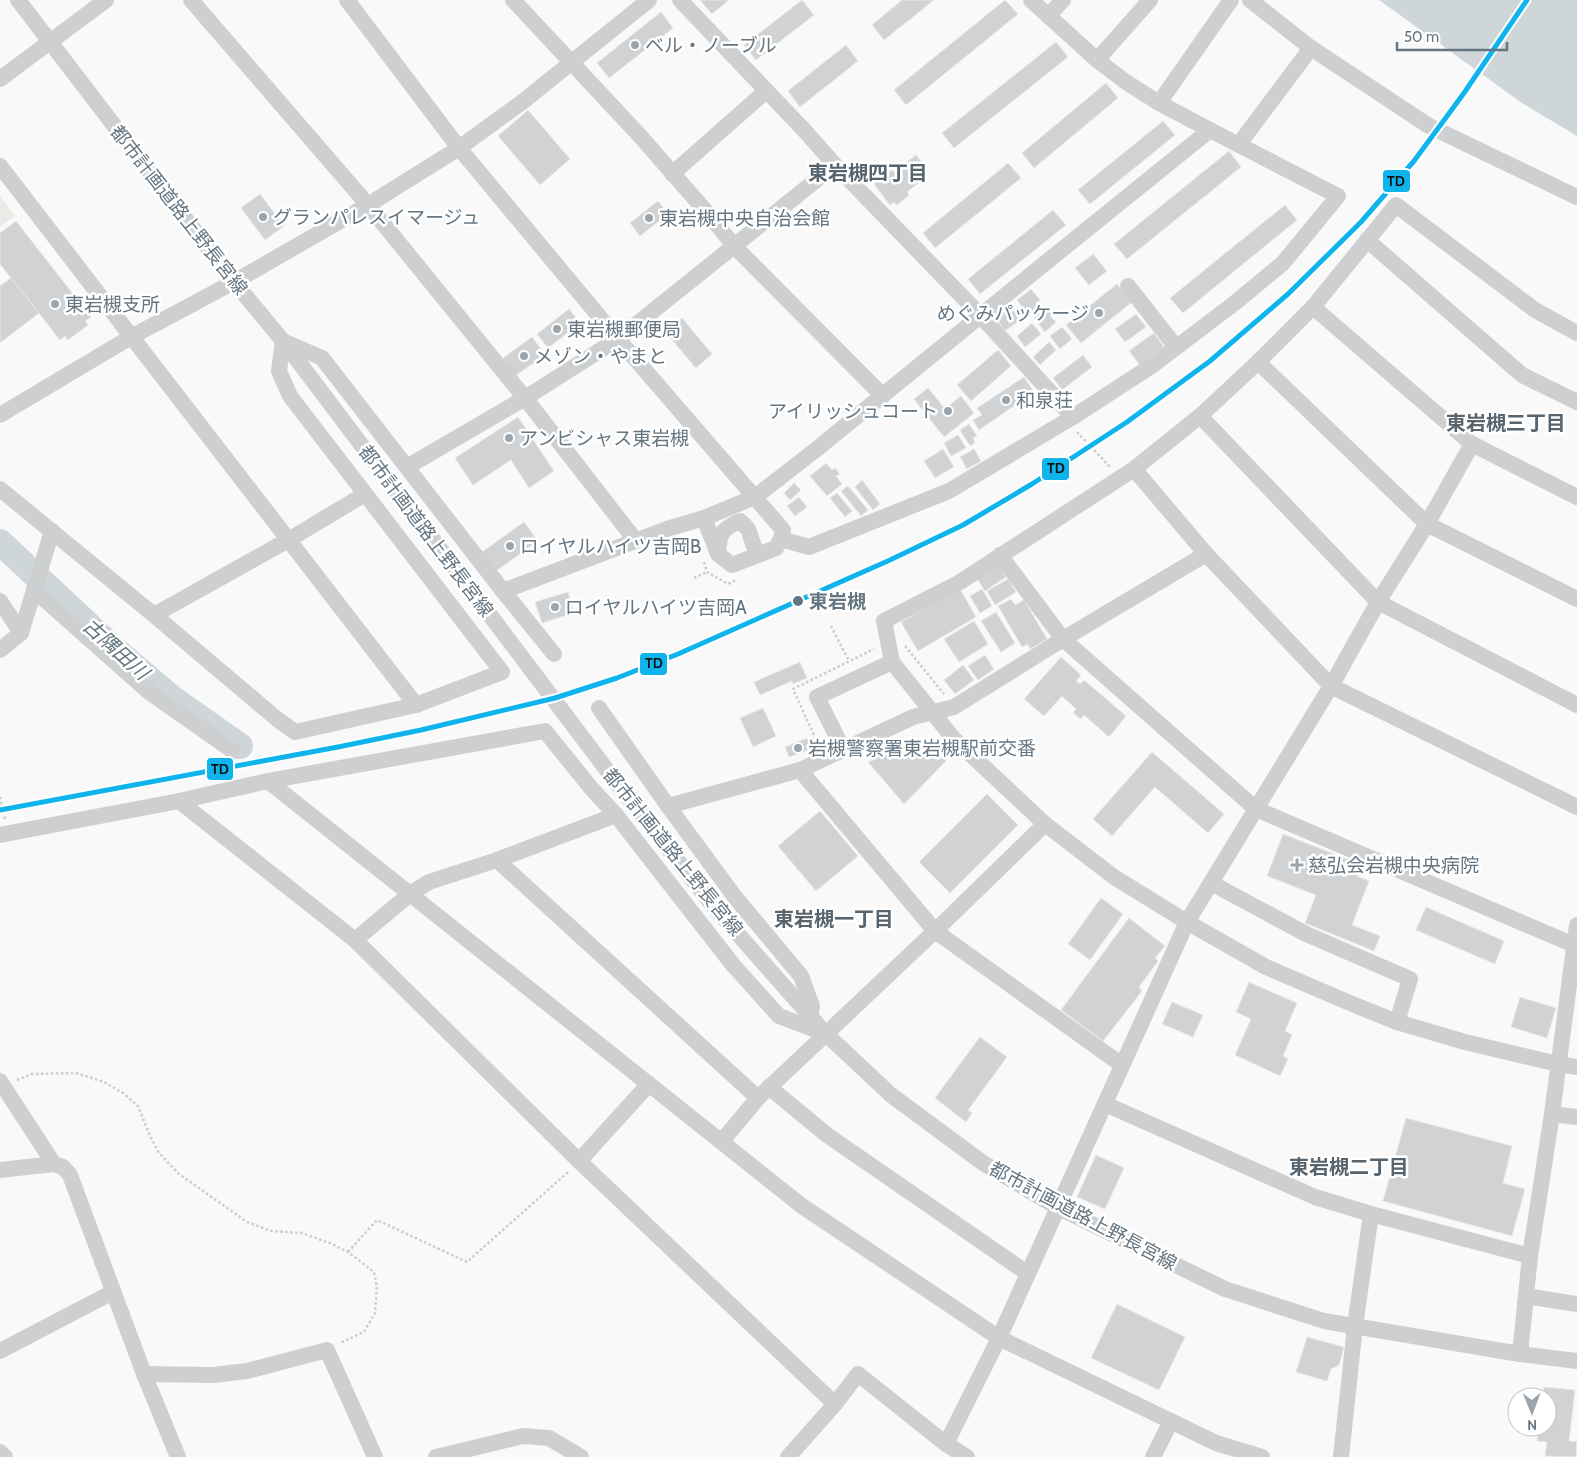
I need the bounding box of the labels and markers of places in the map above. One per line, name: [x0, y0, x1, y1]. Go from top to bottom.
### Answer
place label: ベル・ノーブル: [645, 34, 777, 57]
marker: ベル・ノーブル: [629, 39, 641, 51]
place label: グランパレスイマージュ: [273, 206, 480, 229]
place label: 東岩槻中央自治会館: [659, 207, 830, 230]
marker: グランパレスイマージュ: [257, 211, 269, 223]
marker: 東岩槻中央自治会館: [643, 212, 655, 224]
place label: 東岩槻支所: [65, 293, 160, 316]
marker: 東岩槻支所: [49, 298, 61, 310]
place label: めぐみパッケージ: [937, 302, 1089, 325]
marker: めぐみパッケージ: [1093, 307, 1105, 319]
place label: 東岩槻郵便局: [567, 318, 681, 341]
marker: 東岩槻郵便局: [551, 323, 563, 335]
place label: メゾン・やまと: [534, 345, 667, 368]
marker: メゾン・やまと: [518, 350, 530, 362]
place label: 和泉荘: [1016, 389, 1073, 412]
marker: 和泉荘: [1000, 394, 1012, 406]
place label: アイリッシュコート: [768, 400, 938, 423]
marker: アイリッシュコート: [942, 405, 954, 417]
place label: アンビシャス東岩槻: [519, 427, 689, 450]
marker: アンビシャス東岩槻: [503, 432, 515, 444]
place label: ロイヤルハイツ吉岡B: [520, 535, 701, 558]
marker: ロイヤルハイツ吉岡B: [504, 540, 516, 552]
place label: 東岩槻: [809, 590, 866, 613]
marker: 東岩槻: [791, 594, 805, 608]
place label: ロイヤルハイツ吉岡A: [565, 596, 747, 619]
marker: ロイヤルハイツ吉岡A: [549, 601, 561, 613]
place label: 岩槻警察署東岩槻駅前交番: [808, 737, 1036, 760]
marker: 岩槻警察署東岩槻駅前交番: [792, 742, 804, 754]
place label: 慈弘会岩槻中央病院: [1308, 854, 1479, 877]
marker: 慈弘会岩槻中央病院: [1290, 858, 1304, 872]

